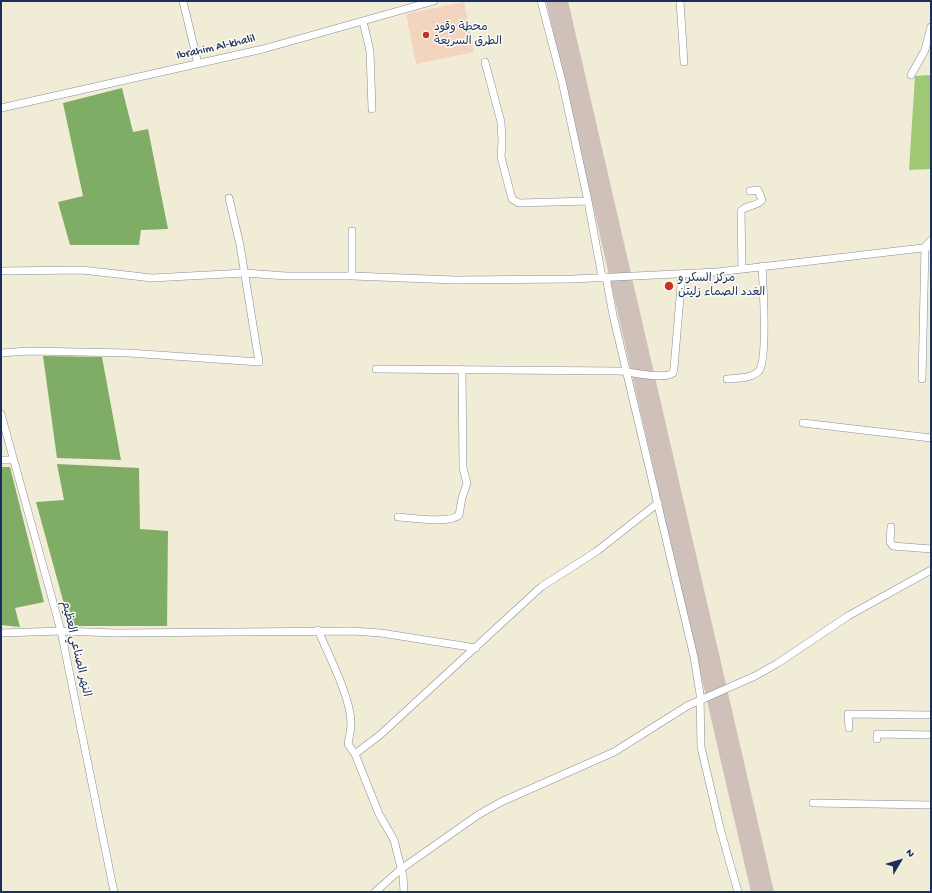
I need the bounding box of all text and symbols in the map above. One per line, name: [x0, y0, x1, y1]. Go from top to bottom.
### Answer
place label: محطة وقود الطرق السريعة: [434, 21, 502, 49]
marker: محطة وقود الطرق السريعة: [421, 30, 431, 40]
street label: Ibrahim Al-khalil: [175, 32, 257, 64]
place label: مركز السكر و الغدد الصماء زليتن: [678, 272, 765, 300]
marker: مركز السكر و الغدد الصماء زليتن: [663, 280, 675, 292]
street label: النهر الصناعي العظيم: [57, 600, 93, 698]
north arrow: [880, 841, 920, 881]
text: N: [903, 847, 916, 860]

